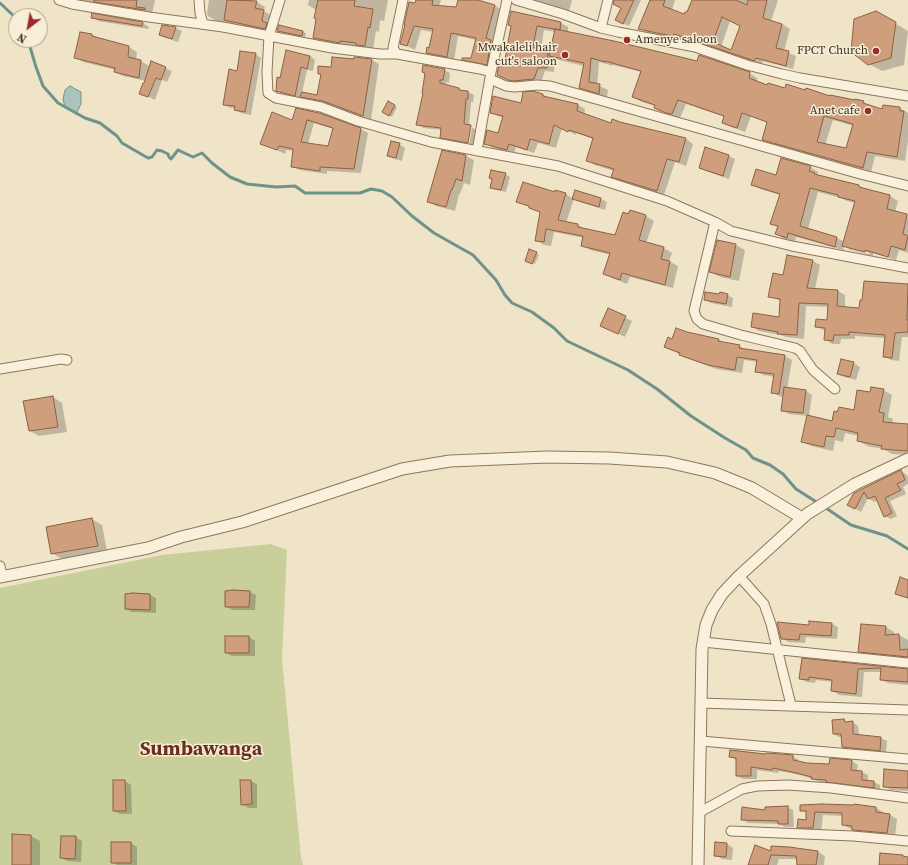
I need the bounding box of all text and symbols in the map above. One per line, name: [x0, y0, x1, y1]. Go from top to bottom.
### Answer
north arrow: [8, 8, 48, 48]
text: N: [15, 29, 29, 46]
place label: Amenye saloon: [635, 33, 717, 47]
marker: Amenye saloon: [622, 35, 632, 45]
place label: Mwakaleli hair cut's saloon: [477, 41, 557, 69]
place label: FPCT Church: [797, 44, 868, 58]
marker: FPCT Church: [871, 46, 881, 56]
marker: Mwakaleli hair cut's saloon: [560, 50, 570, 60]
place label: Anet cafe: [810, 104, 860, 118]
marker: Anet cafe: [863, 106, 873, 116]
district label: Sumbawanga: [140, 738, 262, 762]

